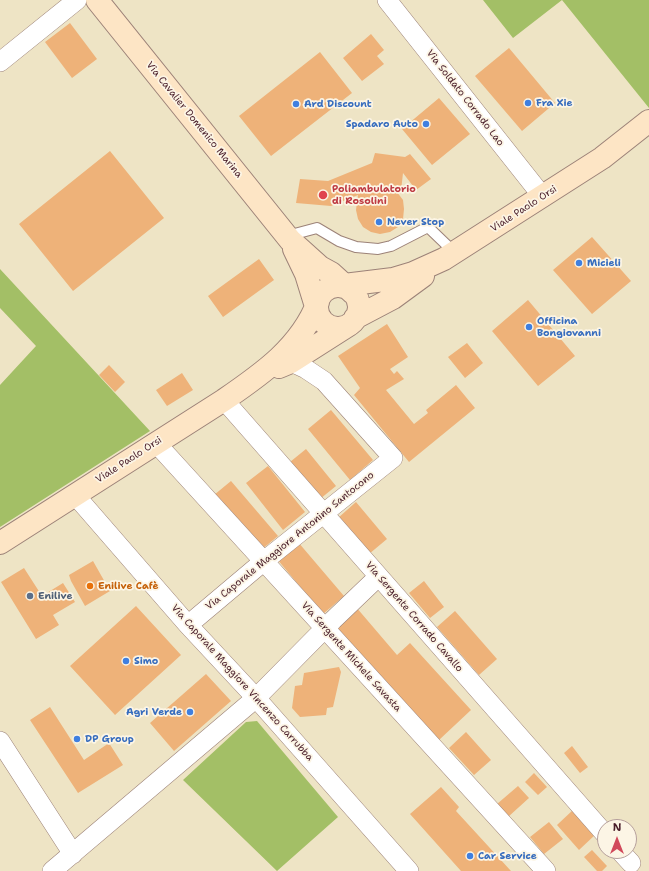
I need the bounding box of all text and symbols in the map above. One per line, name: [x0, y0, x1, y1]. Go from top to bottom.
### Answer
street label: Via Soldato Corrado Lao: [424, 47, 506, 149]
street label: Via Cavalier Domenico Marina: [143, 59, 245, 181]
place label: Fra Xie: [536, 97, 572, 109]
place label: Ard Discount: [304, 98, 372, 110]
marker: Fra Xie: [523, 98, 533, 108]
marker: Ard Discount: [291, 99, 301, 109]
place label: Spadaro Auto: [346, 118, 418, 130]
marker: Spadaro Auto: [421, 119, 431, 129]
place label: Poliambulatorio di Rosolini: [332, 183, 416, 206]
street label: Viale Paolo Orsi: [489, 183, 559, 235]
marker: Poliambulatorio di Rosolini: [317, 189, 329, 201]
place label: Never Stop: [387, 216, 444, 228]
marker: Never Stop: [374, 217, 384, 227]
place label: Micieli: [587, 257, 621, 269]
marker: Micieli: [574, 258, 584, 268]
place label: Officina Bongiovanni: [537, 315, 601, 338]
marker: Officina Bongiovanni: [524, 322, 534, 332]
street label: Viale Paolo Orsi: [94, 434, 164, 486]
street label: Via Caporale Maggiore Antonino Santocono: [203, 469, 377, 613]
street label: Via Sergente Corrado Cavallo: [363, 559, 465, 675]
place label: Enilive Cafè: [98, 580, 158, 592]
marker: Enilive Cafè: [85, 581, 95, 591]
place label: Enilive: [38, 590, 72, 602]
marker: Enilive: [25, 591, 35, 601]
street label: Via Sergente Michele Savasta: [298, 600, 404, 714]
street label: Via Caporale Maggiore Vincenzo Carrubba: [168, 602, 316, 764]
place label: Simo: [134, 655, 158, 667]
marker: Simo: [121, 656, 131, 666]
place label: Agri Verde: [126, 706, 182, 718]
marker: Agri Verde: [185, 707, 195, 717]
place label: DP Group: [85, 733, 134, 745]
marker: DP Group: [72, 734, 82, 744]
north arrow: [597, 819, 637, 859]
text: N: [613, 820, 621, 835]
place label: Car Service: [478, 850, 537, 862]
marker: Car Service: [465, 851, 475, 861]

